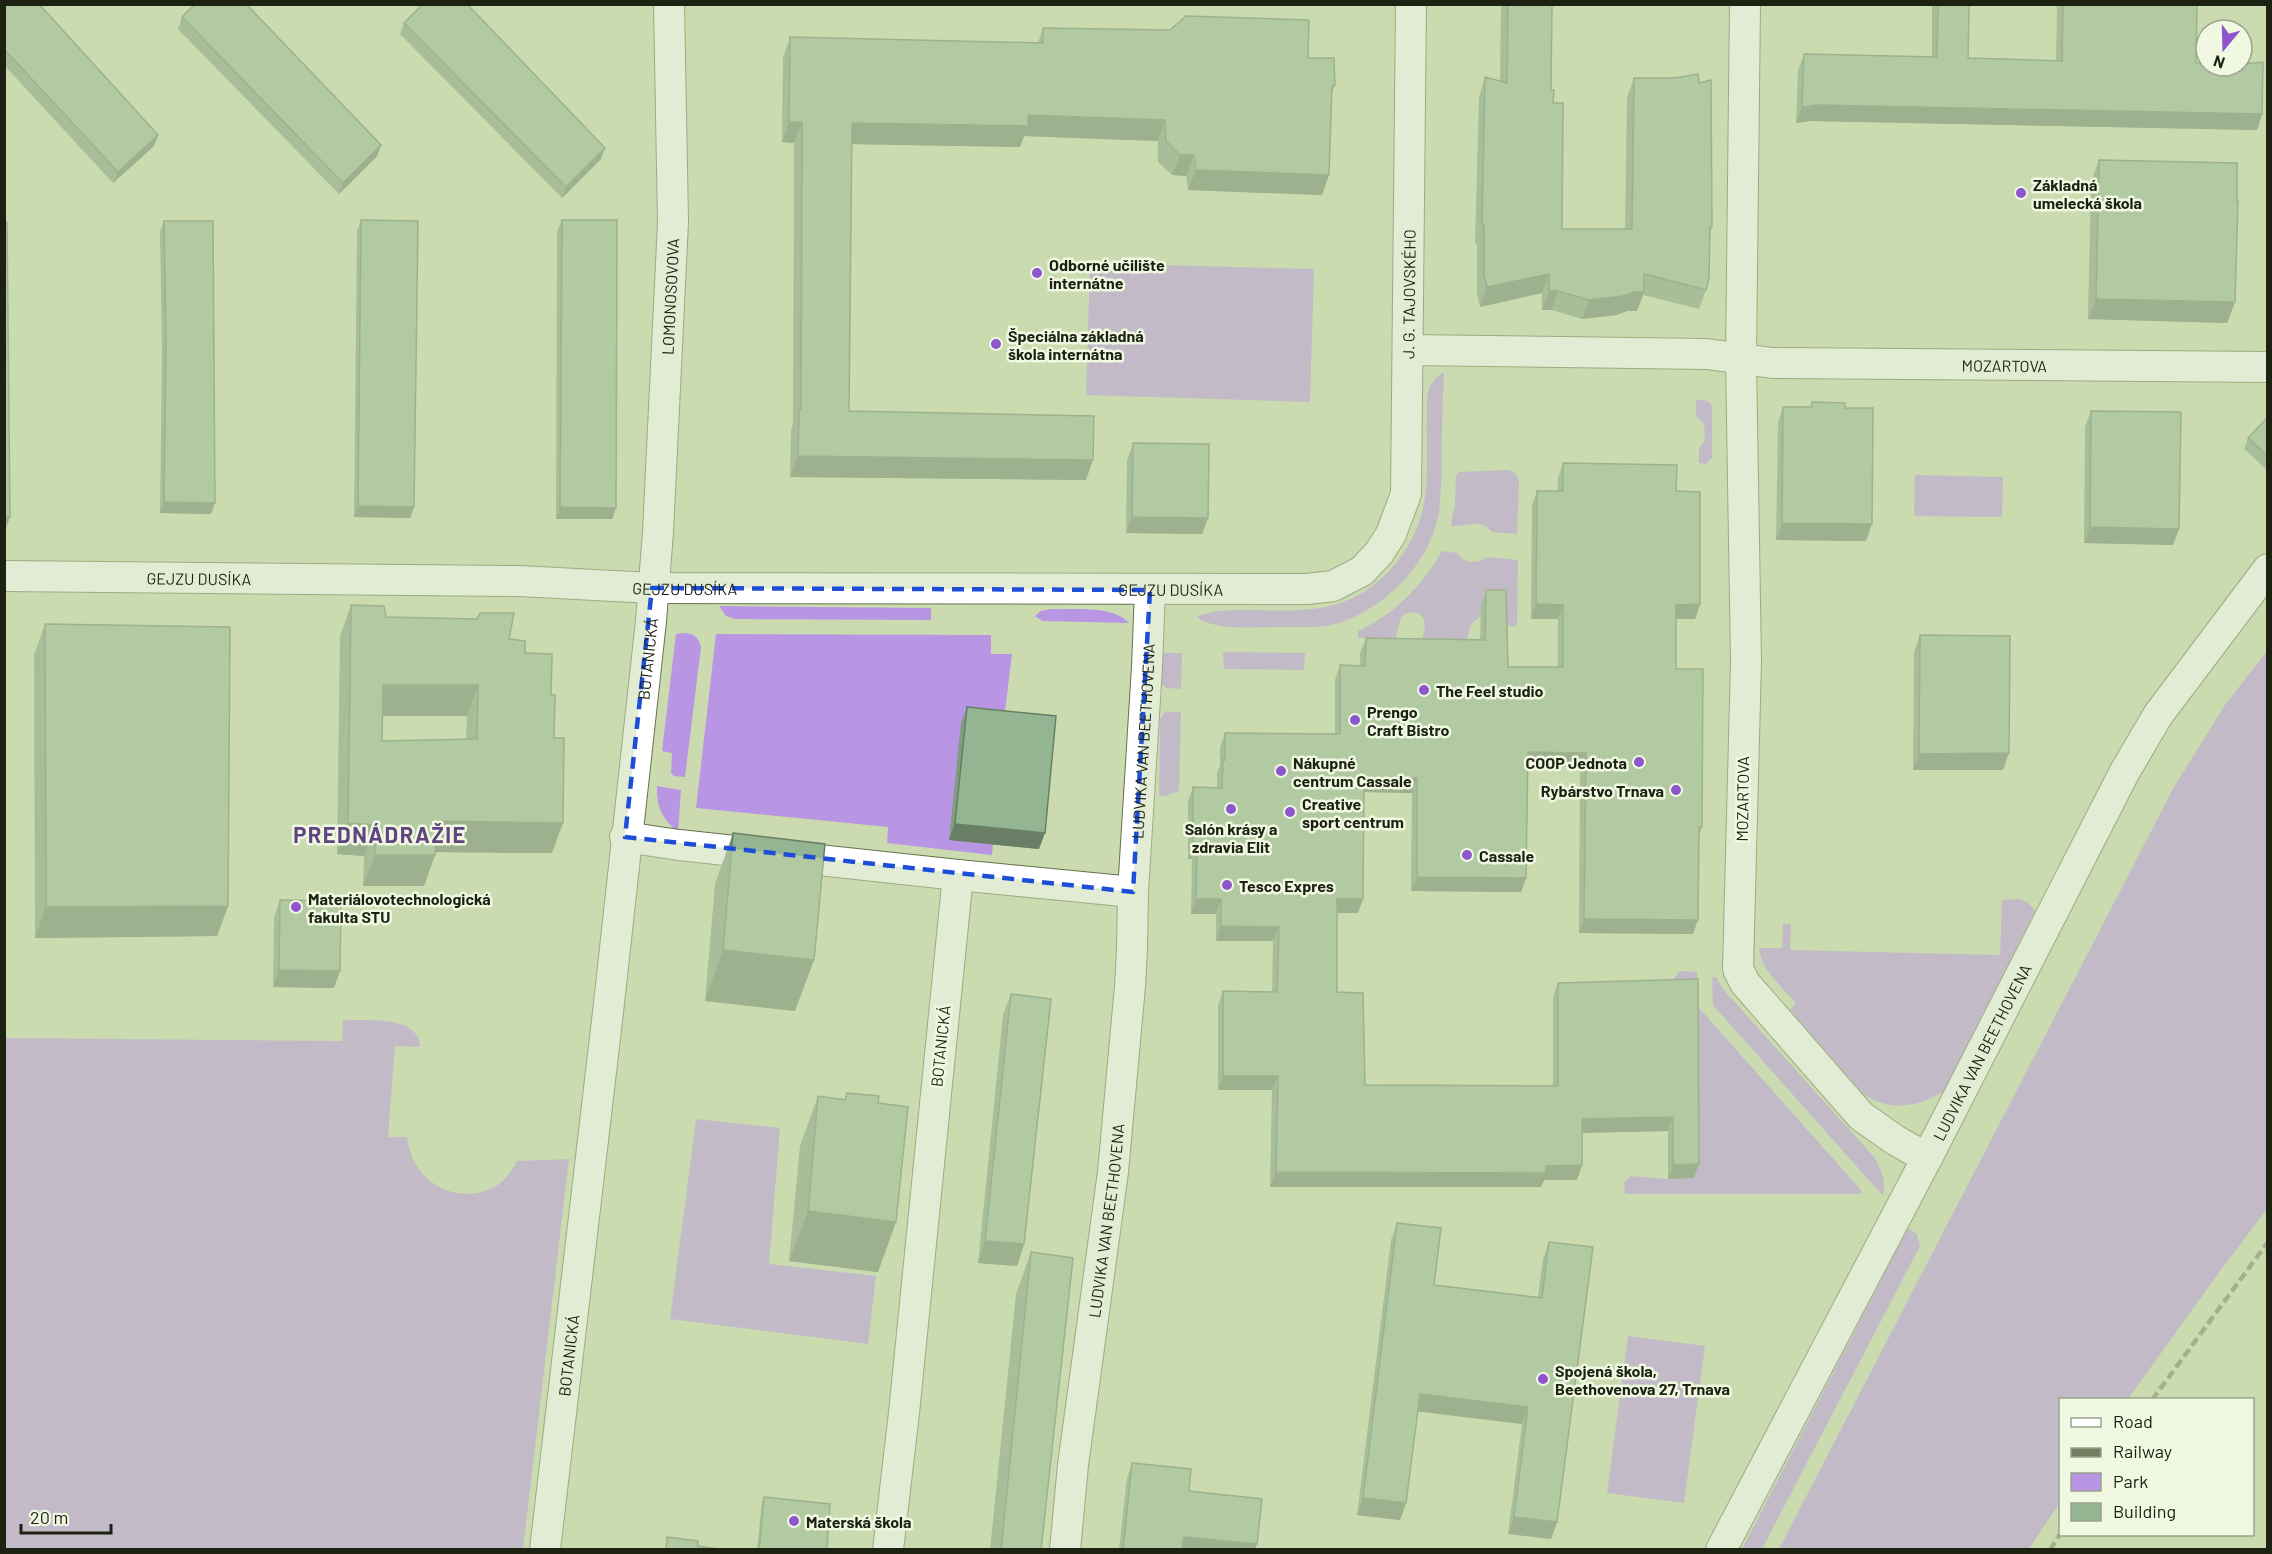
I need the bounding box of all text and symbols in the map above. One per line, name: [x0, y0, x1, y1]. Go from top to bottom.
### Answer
north arrow: [2194, 18, 2254, 78]
text: N: [2211, 52, 2227, 73]
place label: Základná umelecká škola: [2033, 175, 2142, 212]
marker: Základná umelecká škola: [2014, 186, 2028, 200]
street label: J. G. TAJOVSKÉHO: [1398, 229, 1418, 359]
street label: LOMONOSOVOVA: [657, 237, 682, 355]
place label: Odborné učilište internátne: [1049, 255, 1165, 292]
marker: Odborné učilište internátne: [1030, 266, 1044, 280]
place label: Špeciálna základná škola internátna: [1008, 326, 1144, 363]
marker: Špeciálna základná škola internátna: [989, 337, 1003, 351]
street label: MOZARTOVA: [1961, 355, 2047, 375]
street label: GEJZU DUSÍKA: [146, 568, 252, 588]
street label: GEJZU DUSÍKA: [632, 577, 738, 598]
street label: GEJZU DUSÍKA: [1118, 579, 1224, 598]
street label: BOTANICKÁ: [633, 617, 661, 701]
street label: LUDVIKA VAN BEETHOVENA: [1127, 643, 1157, 839]
place label: The Feel studio: [1436, 681, 1544, 700]
marker: The Feel studio: [1417, 683, 1431, 697]
place label: Prengo Craft Bistro: [1367, 702, 1450, 739]
marker: Prengo Craft Bistro: [1348, 713, 1362, 727]
place label: Nákupné centrum Cassale: [1293, 753, 1412, 790]
place label: COOP Jednota: [1526, 753, 1627, 772]
marker: COOP Jednota: [1632, 755, 1646, 769]
street label: MOZARTOVA: [1732, 756, 1752, 842]
marker: Nákupné centrum Cassale: [1274, 764, 1288, 778]
place label: Rybárstvo Trnava: [1541, 781, 1664, 800]
marker: Rybárstvo Trnava: [1669, 783, 1683, 797]
place label: Creative sport centrum: [1302, 794, 1404, 831]
marker: Salón krásy a zdravia Elit: [1224, 802, 1238, 816]
marker: Creative sport centrum: [1283, 805, 1297, 819]
place label: Salón krásy a zdravia Elit: [1185, 819, 1277, 856]
district label: PREDNÁDRAŽIE: [293, 821, 467, 847]
place label: Cassale: [1479, 846, 1534, 865]
marker: Cassale: [1460, 848, 1474, 862]
place label: Tesco Expres: [1239, 876, 1334, 895]
marker: Tesco Expres: [1220, 878, 1234, 892]
place label: Materiálovotechnologická fakulta STU: [308, 889, 491, 926]
marker: Materiálovotechnologická fakulta STU: [289, 900, 303, 914]
street label: LUDVIKA VAN BEETHOVENA: [1928, 960, 2034, 1143]
street label: BOTANICKÁ: [926, 1004, 954, 1088]
street label: LUDVIKA VAN BEETHOVENA: [1084, 1122, 1127, 1319]
street label: BOTANICKÁ: [554, 1313, 582, 1397]
place label: Spojená škola, Beethovenova 27, Trnava: [1555, 1361, 1730, 1398]
marker: Spojená škola, Beethovenova 27, Trnava: [1536, 1372, 1550, 1386]
legend: [2059, 1398, 2254, 1536]
text: Road: [2113, 1410, 2153, 1432]
text: Railway: [2113, 1440, 2172, 1462]
text: Park: [2113, 1470, 2148, 1492]
scale bar: [21, 1497, 111, 1535]
text: Building: [2113, 1500, 2176, 1522]
text: 20 m: [30, 1506, 68, 1528]
place label: Materská škola: [806, 1512, 911, 1531]
marker: Materská škola: [787, 1514, 801, 1528]

